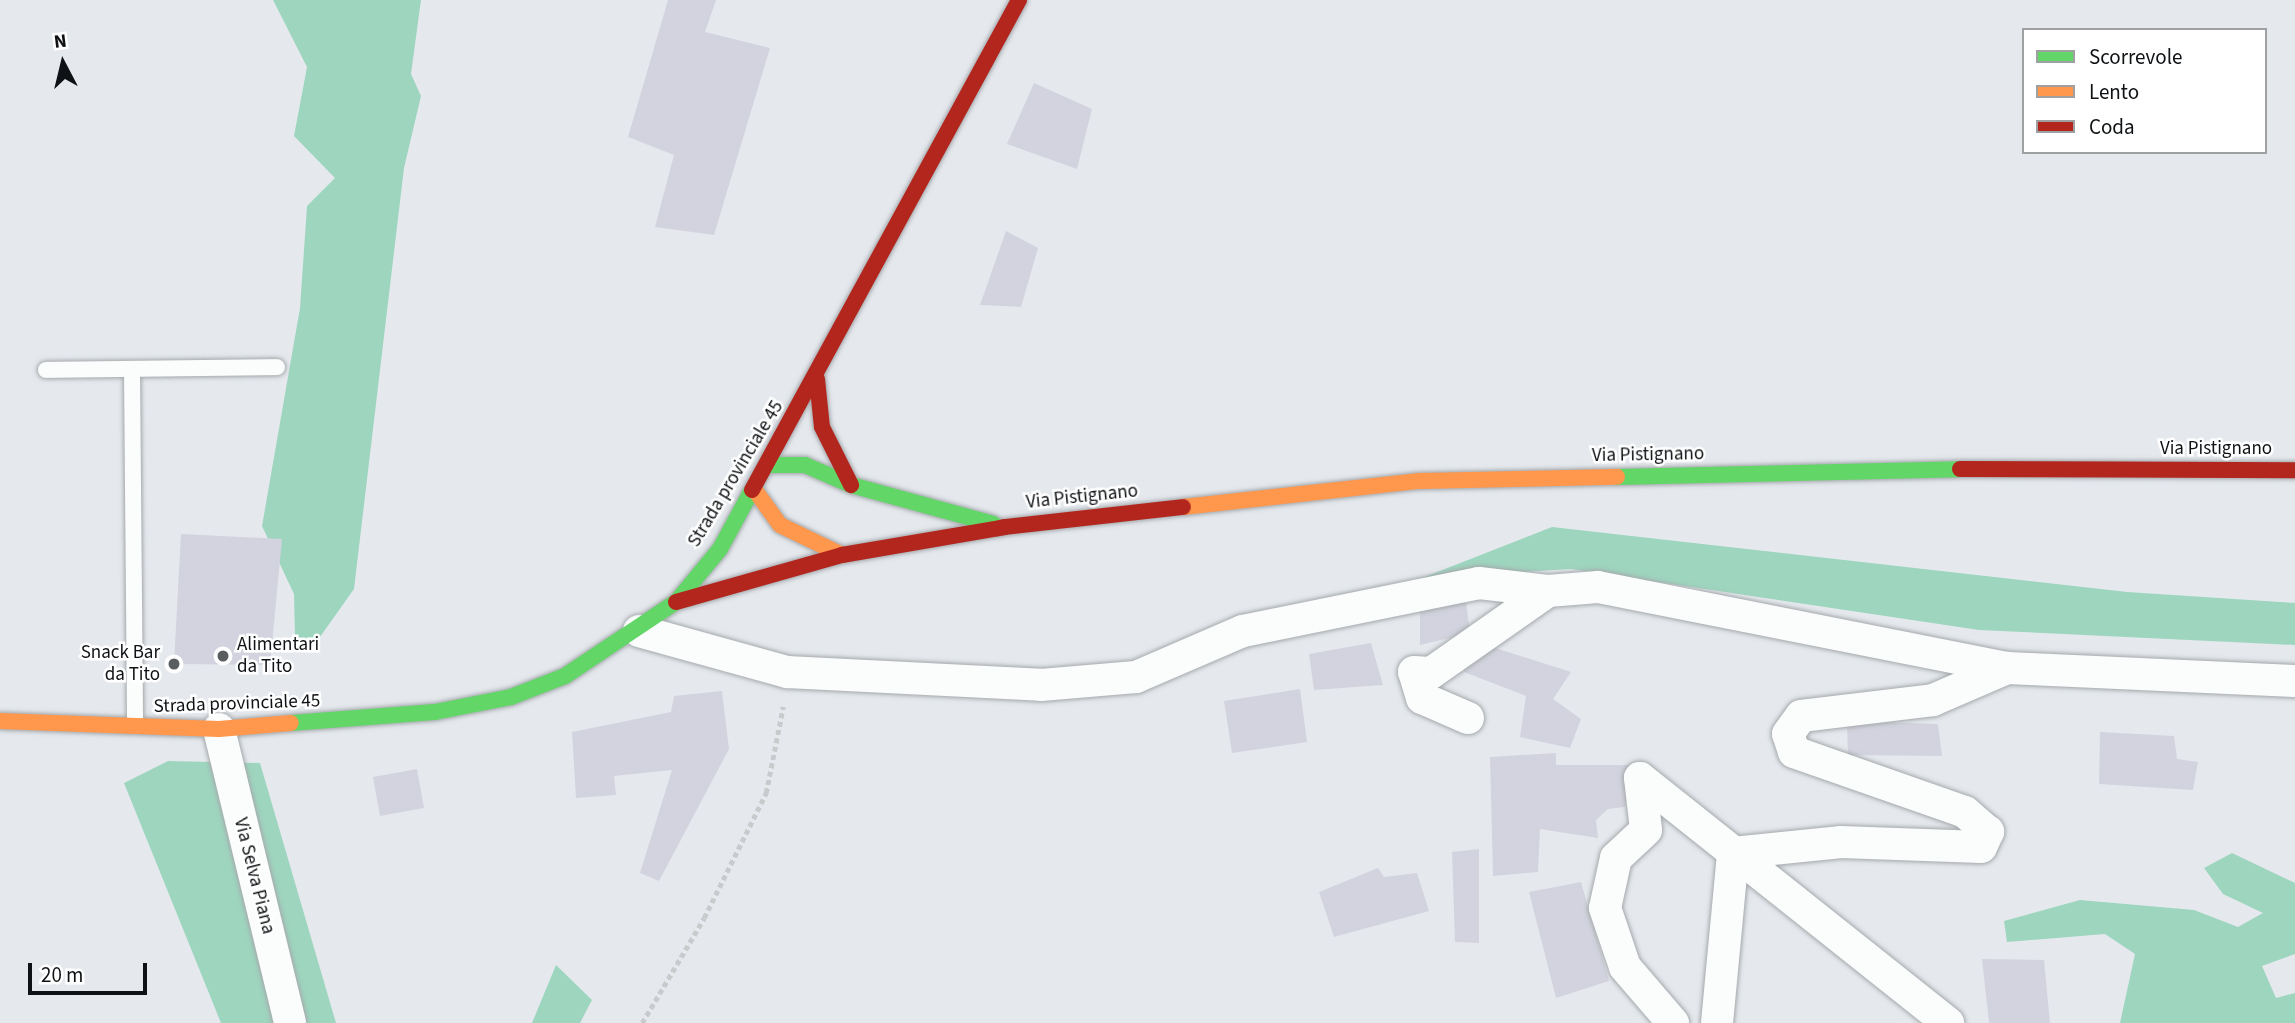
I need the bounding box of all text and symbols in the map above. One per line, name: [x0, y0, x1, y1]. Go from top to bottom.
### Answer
text: N: [52, 27, 68, 56]
north arrow: [28, 28, 98, 98]
legend: [2022, 28, 2267, 154]
text: Scorrevole: [2089, 42, 2183, 72]
text: Lento: [2089, 77, 2139, 107]
text: Coda: [2089, 112, 2135, 142]
street label: Strada provinciale 45: [683, 397, 789, 551]
street label: Via Pistignano: [2160, 438, 2272, 460]
street label: Via Pistignano: [1592, 443, 1704, 467]
street label: Via Pistignano: [1025, 480, 1139, 514]
place label: Alimentari da Tito: [237, 634, 319, 678]
place label: Snack Bar da Tito: [81, 642, 160, 686]
marker: Alimentari da Tito: [215, 648, 231, 664]
marker: Snack Bar da Tito: [166, 656, 182, 672]
street label: Strada provinciale 45: [153, 690, 321, 718]
street label: Via Selva Piana: [229, 815, 279, 937]
scale bar: [32, 950, 150, 994]
text: 20 m: [41, 960, 83, 990]

